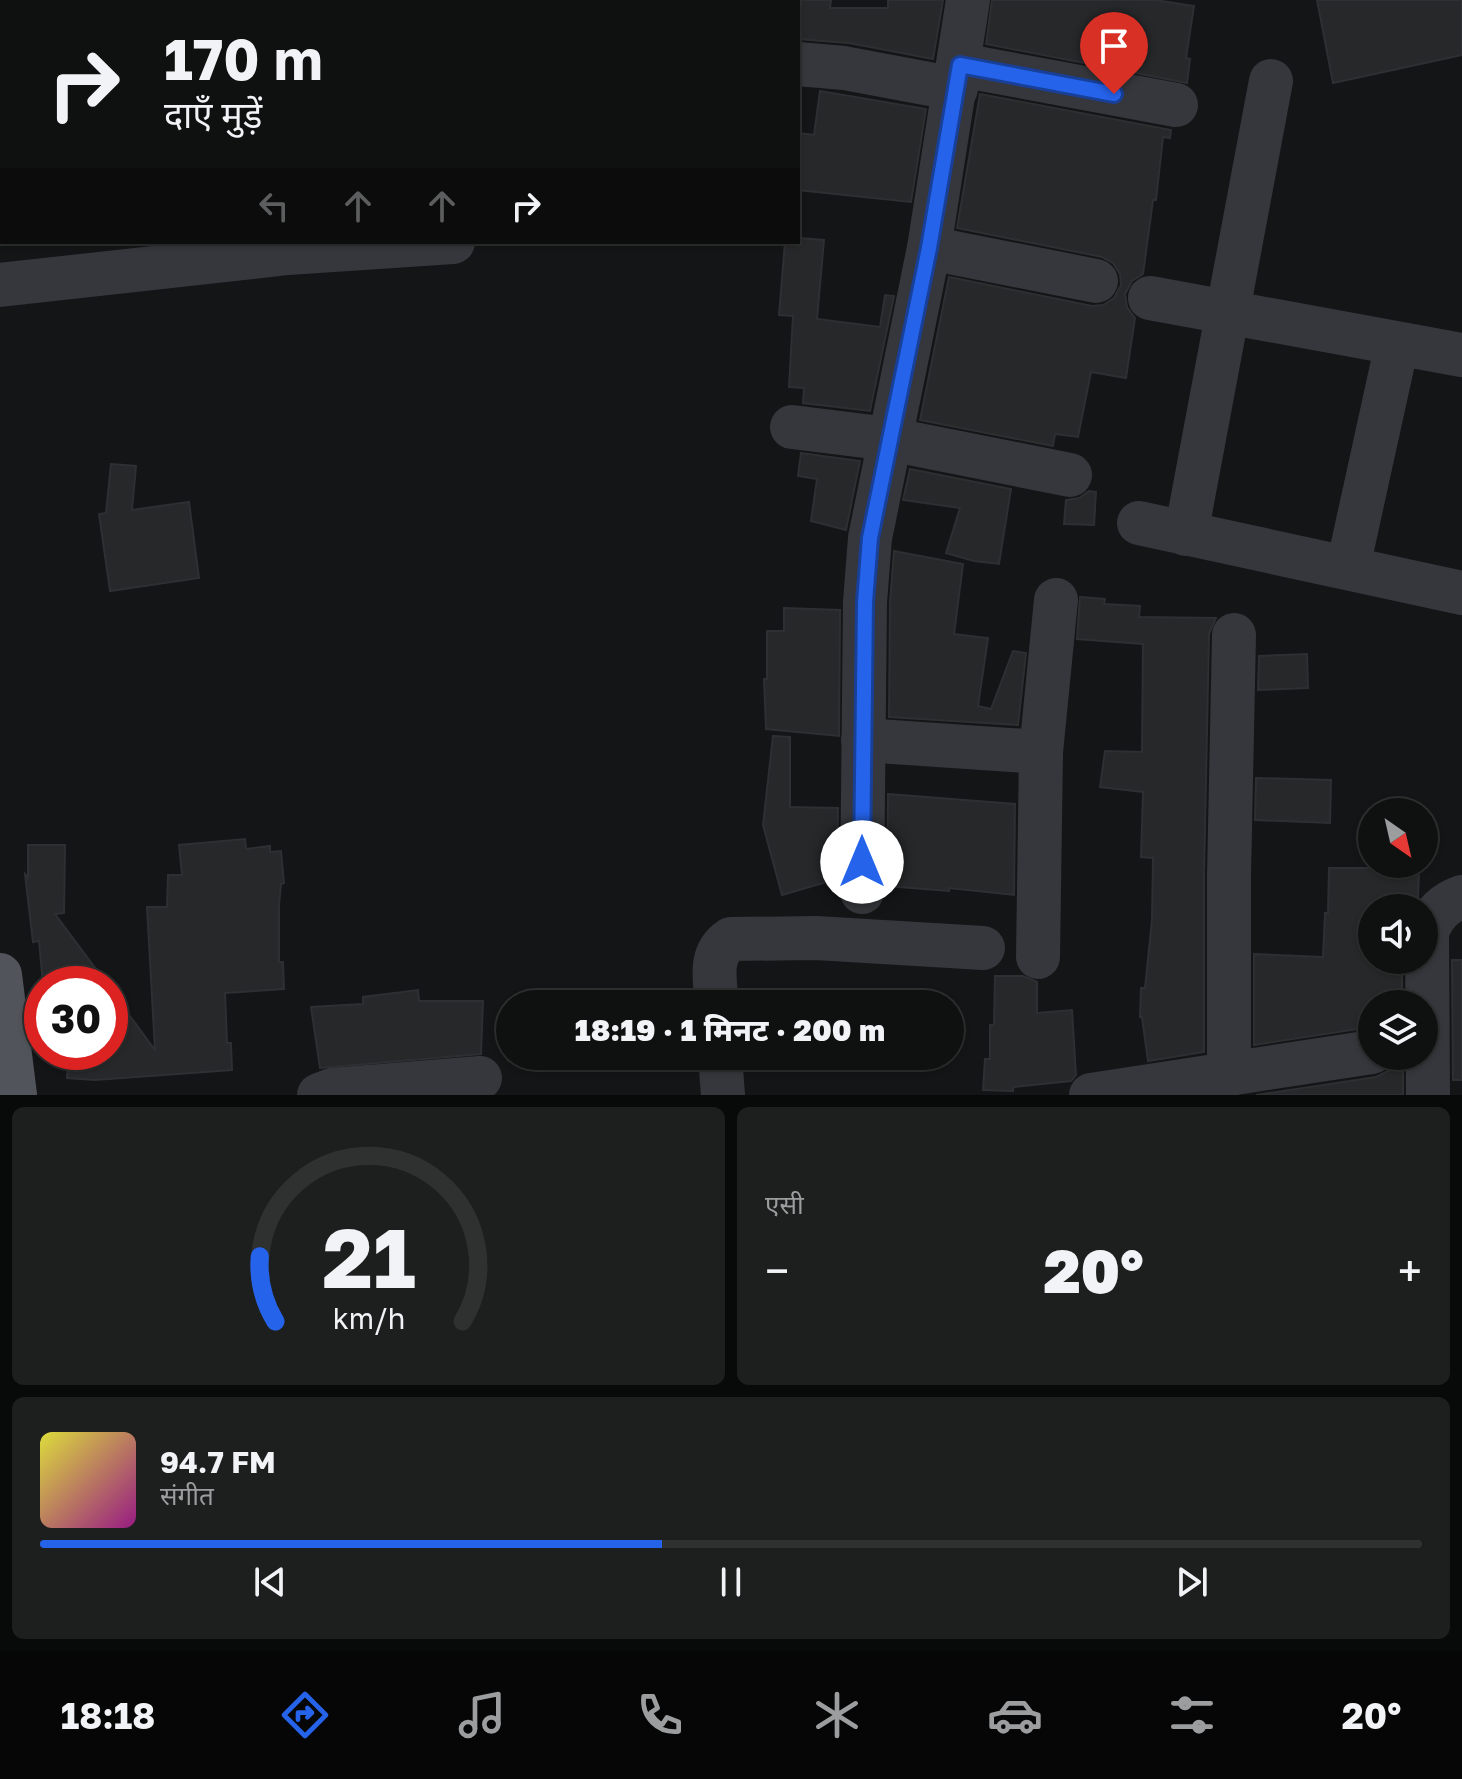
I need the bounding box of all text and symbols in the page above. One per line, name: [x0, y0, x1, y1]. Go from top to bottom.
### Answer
pin: [1080, 12, 1148, 94]
icon: arrive: [1092, 24, 1136, 68]
text: 170 m: [164, 25, 323, 92]
icon: right: [32, 32, 136, 136]
text: दाएँ मुड़ें: [164, 93, 262, 136]
icon: left: [252, 184, 296, 228]
icon: ahead: [336, 184, 380, 228]
icon: ahead: [420, 184, 464, 228]
icon: right: [504, 184, 548, 228]
north arrow: [1358, 798, 1438, 878]
map controls: [1358, 798, 1438, 1070]
position arrow: [820, 820, 904, 904]
button: sound: [1358, 894, 1438, 974]
speed limit sign: 30: [24, 966, 128, 1070]
button: layers: [1358, 990, 1438, 1070]
text: 18:19 · 1 मिनट · 200 m: [575, 1012, 885, 1048]
text: एसी: [765, 1189, 804, 1220]
text: 21: [322, 1206, 415, 1306]
text: 20°: [1043, 1234, 1144, 1306]
text: −: [765, 1244, 789, 1297]
text: +: [1398, 1244, 1422, 1297]
text: km/h: [332, 1301, 405, 1335]
text: 94.7 FM: [160, 1444, 276, 1480]
text: संगीत: [160, 1480, 214, 1511]
icon: previous: [248, 1560, 292, 1604]
icon: pause: [709, 1560, 753, 1604]
icon: next: [1170, 1560, 1214, 1604]
icon: directions: [277, 1687, 333, 1743]
icon: music: [454, 1687, 510, 1743]
icon: phone: [632, 1687, 688, 1743]
icon: climate: [809, 1687, 865, 1743]
icon: car: [987, 1687, 1043, 1743]
icon: filters: [1164, 1687, 1220, 1743]
text: 18:18: [61, 1694, 155, 1737]
text: 20°: [1342, 1694, 1401, 1737]

